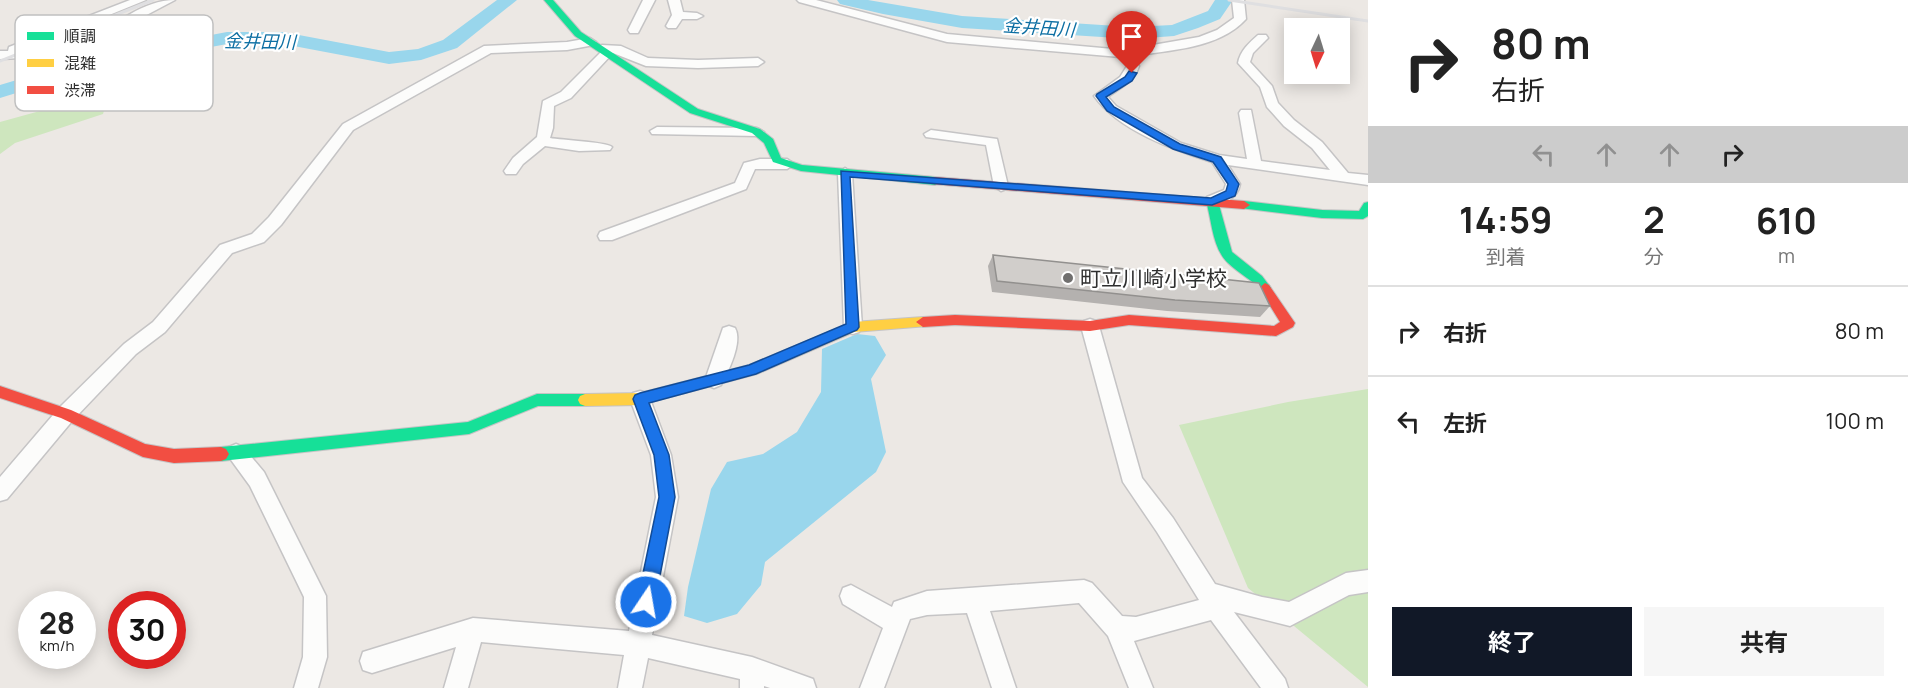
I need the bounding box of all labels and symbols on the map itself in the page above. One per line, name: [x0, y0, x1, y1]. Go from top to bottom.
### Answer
pin: [1106, 11, 1157, 73]
water label: 金井田川: [1002, 13, 1078, 42]
legend: [15, 15, 213, 111]
north arrow: [1284, 18, 1350, 84]
text: 順調: [64, 25, 96, 47]
water label: 金井田川: [224, 28, 298, 54]
text: 混雑: [64, 52, 96, 74]
text: 渋滞: [64, 79, 96, 101]
place label: 町立川崎小学校: [1080, 264, 1227, 292]
marker: 町立川崎小学校: [1061, 271, 1075, 285]
position arrow: [614, 570, 678, 634]
speed limit sign: 30: [108, 591, 186, 669]

